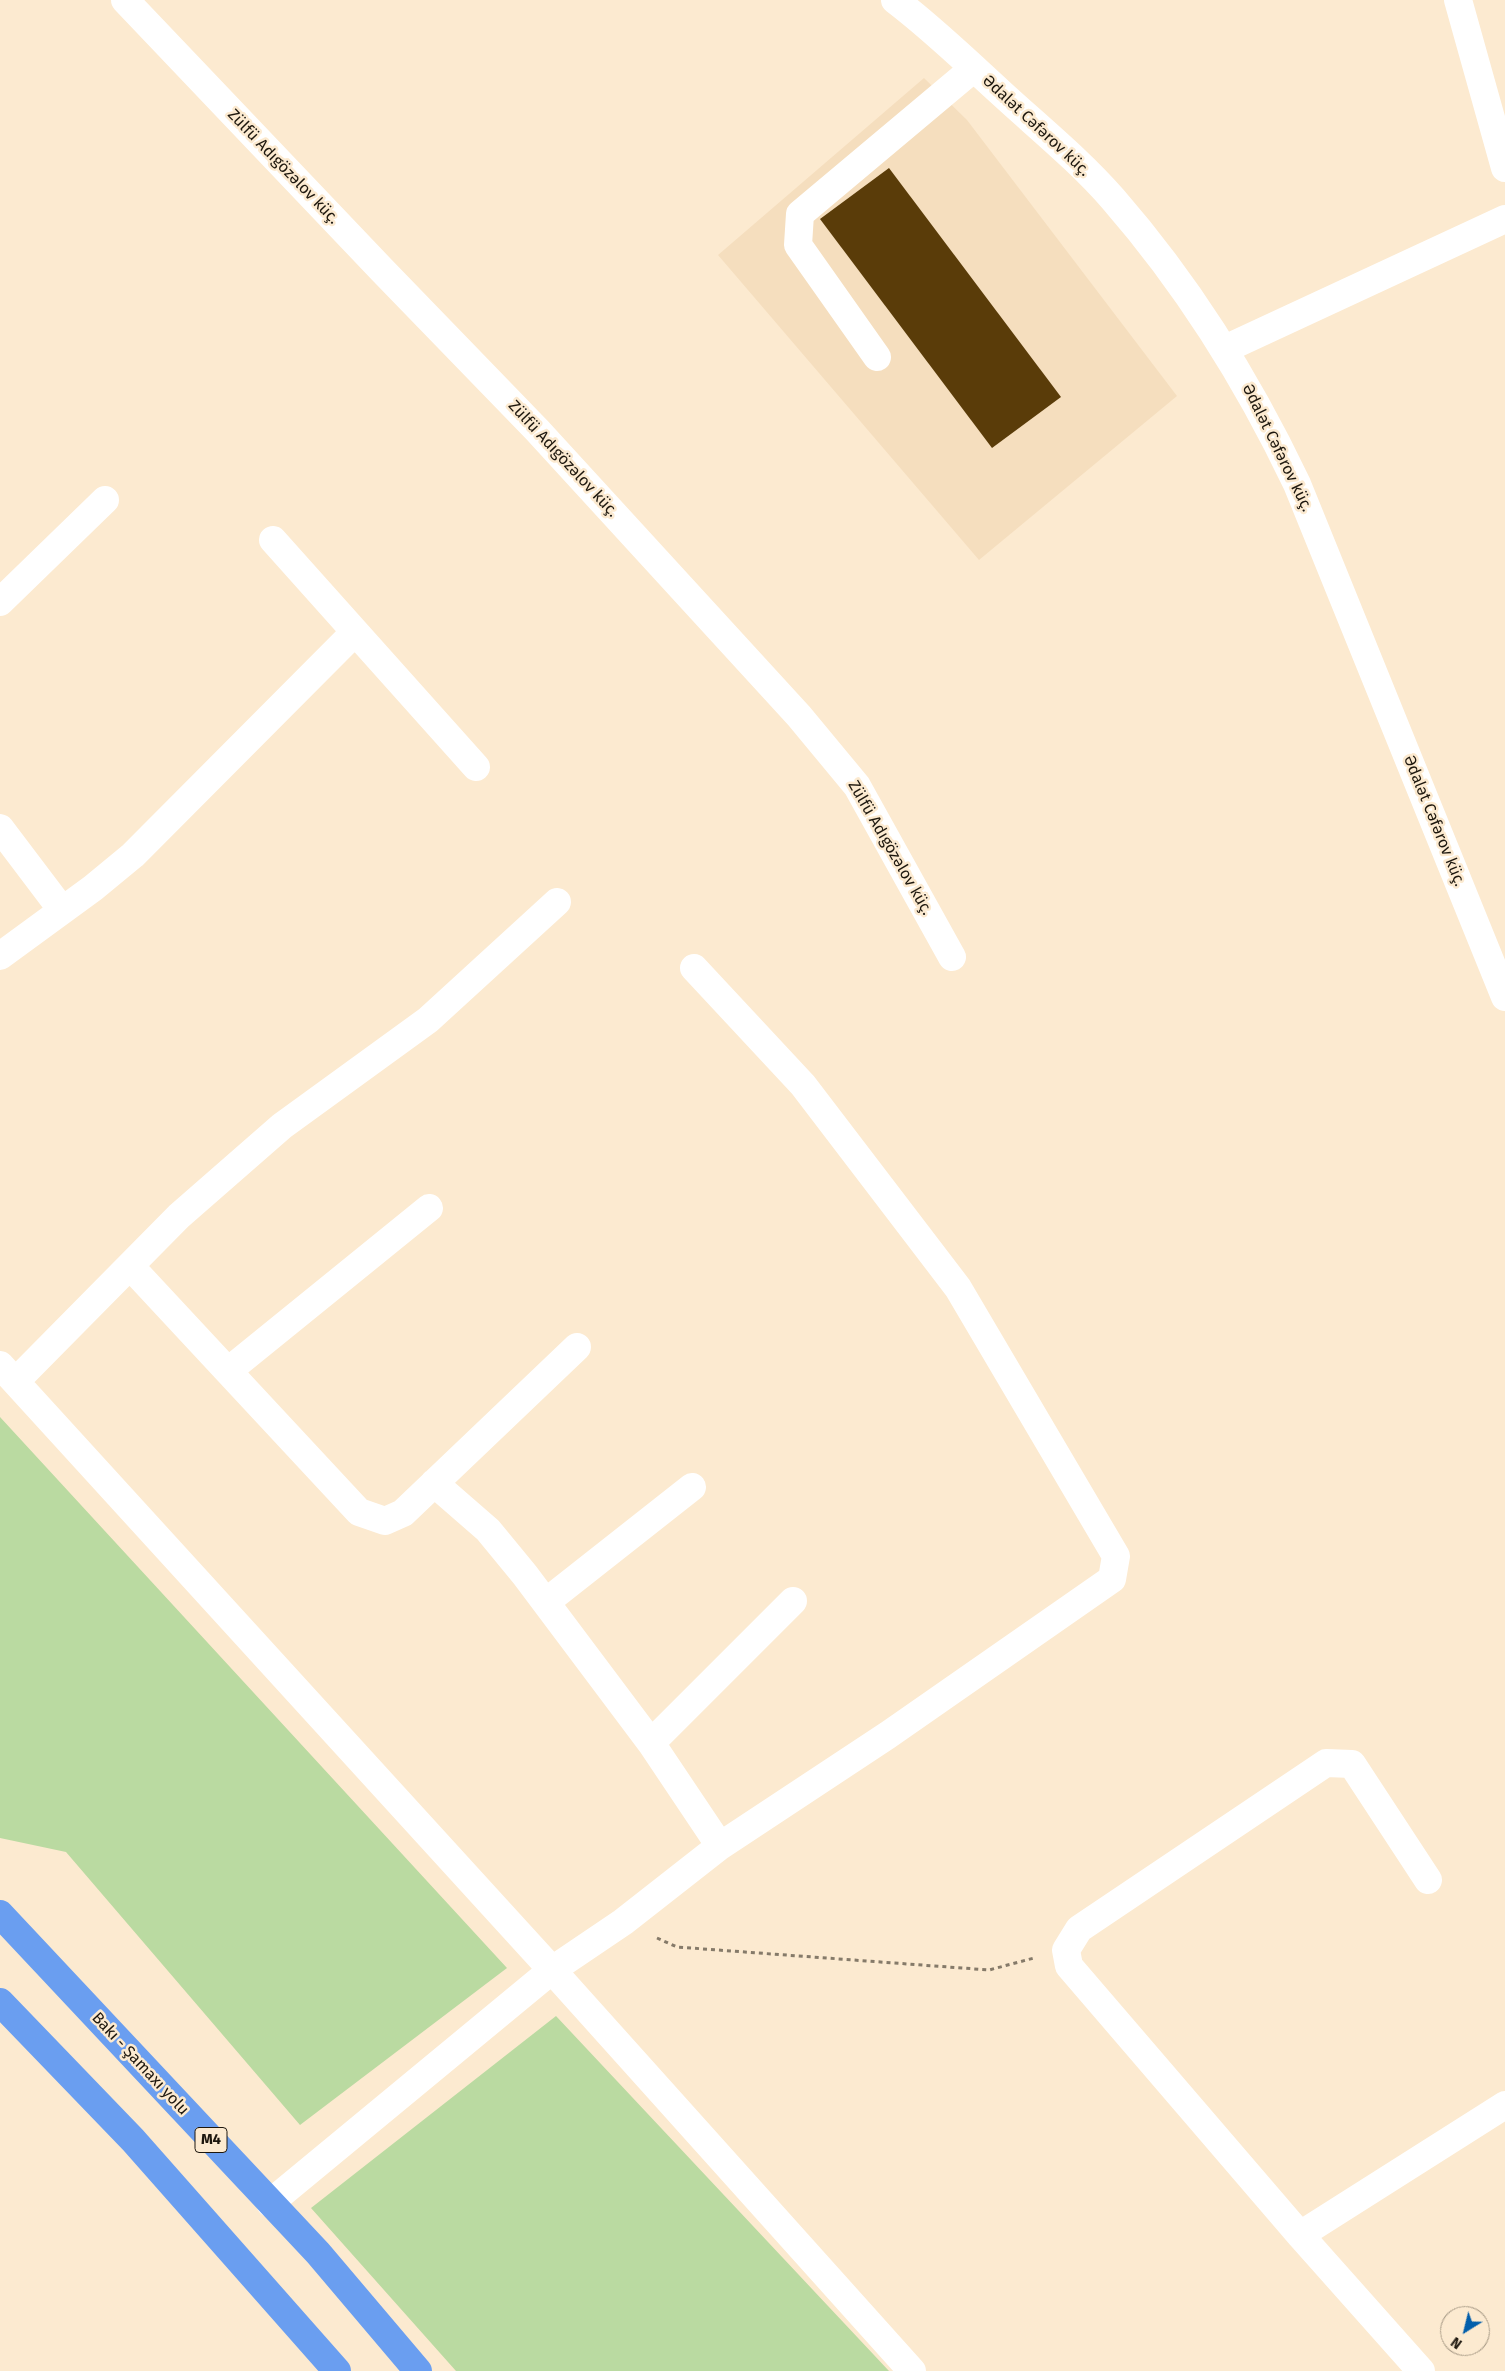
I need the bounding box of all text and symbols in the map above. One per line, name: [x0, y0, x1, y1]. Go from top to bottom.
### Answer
street label: Ədalət Cəfərov küç.: [978, 71, 1094, 181]
street label: Zülfü Adıgözəlov küç.: [223, 106, 343, 228]
street label: Ədalət Cəfərov küç.: [1238, 381, 1316, 515]
street label: Zülfü Adıgözəlov küç.: [504, 397, 622, 521]
street label: Ədalət Cəfərov küç.: [1399, 753, 1469, 889]
street label: Zülfü Adıgözəlov küç.: [844, 777, 936, 919]
street label: Bakı - Şamaxı yolu: [87, 2009, 193, 2119]
road number: M4: [195, 2128, 227, 2152]
north arrow: [1440, 2306, 1490, 2356]
text: N: [1448, 2333, 1465, 2352]

